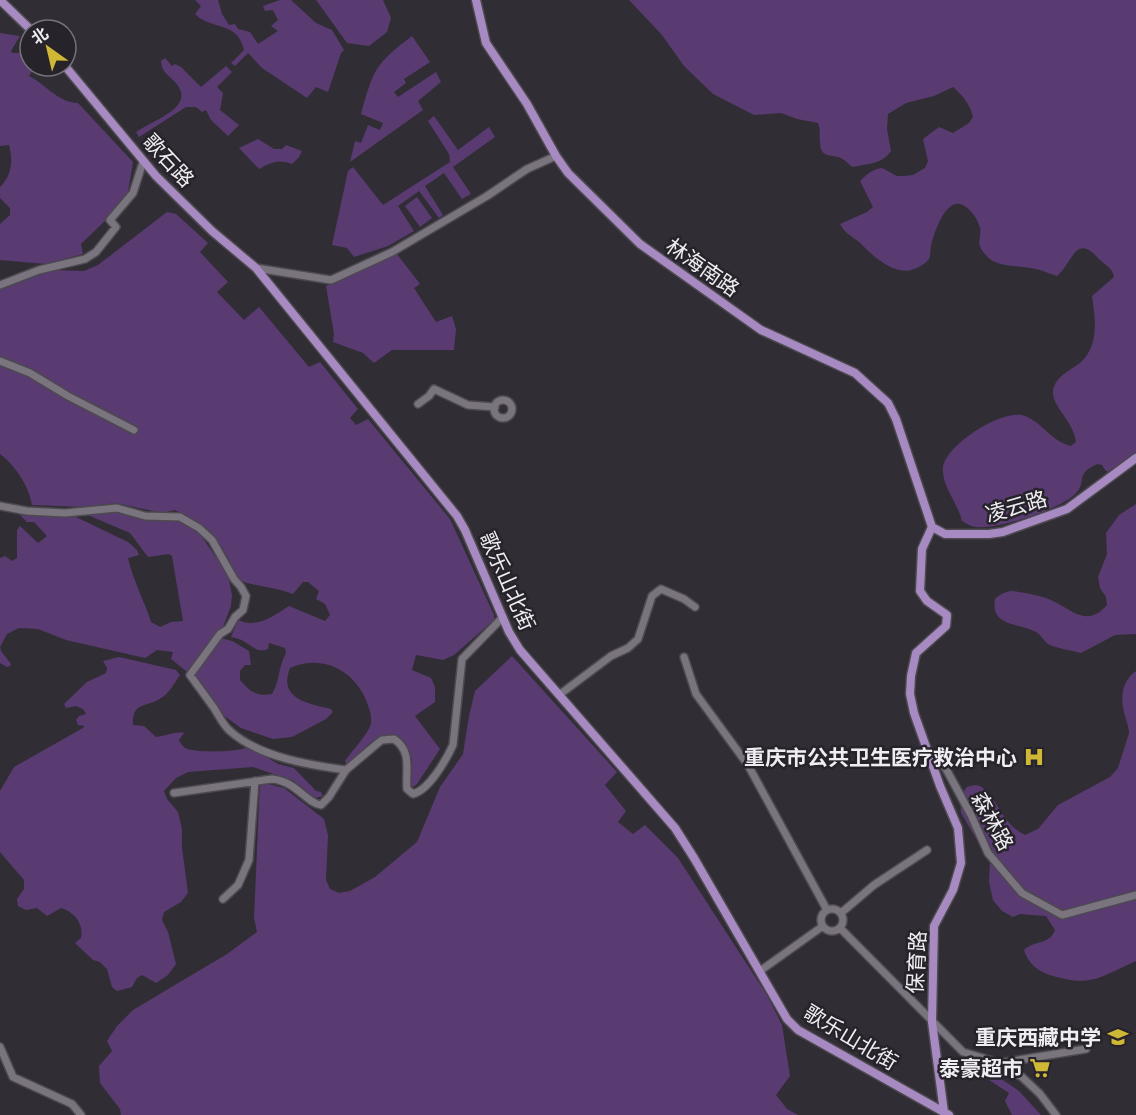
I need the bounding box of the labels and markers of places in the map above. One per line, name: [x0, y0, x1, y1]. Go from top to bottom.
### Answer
place label: 重庆市公共卫生医疗救治中心: [744, 744, 1017, 770]
hospital icon: 重庆市公共卫生医疗救治中心: [1022, 745, 1046, 769]
place label: 重庆西藏中学: [975, 1024, 1101, 1050]
school or university icon: 重庆西藏中学: [1106, 1025, 1130, 1049]
place label: 泰豪超市: [939, 1055, 1023, 1081]
supermarket icon: 泰豪超市: [1028, 1056, 1052, 1080]

